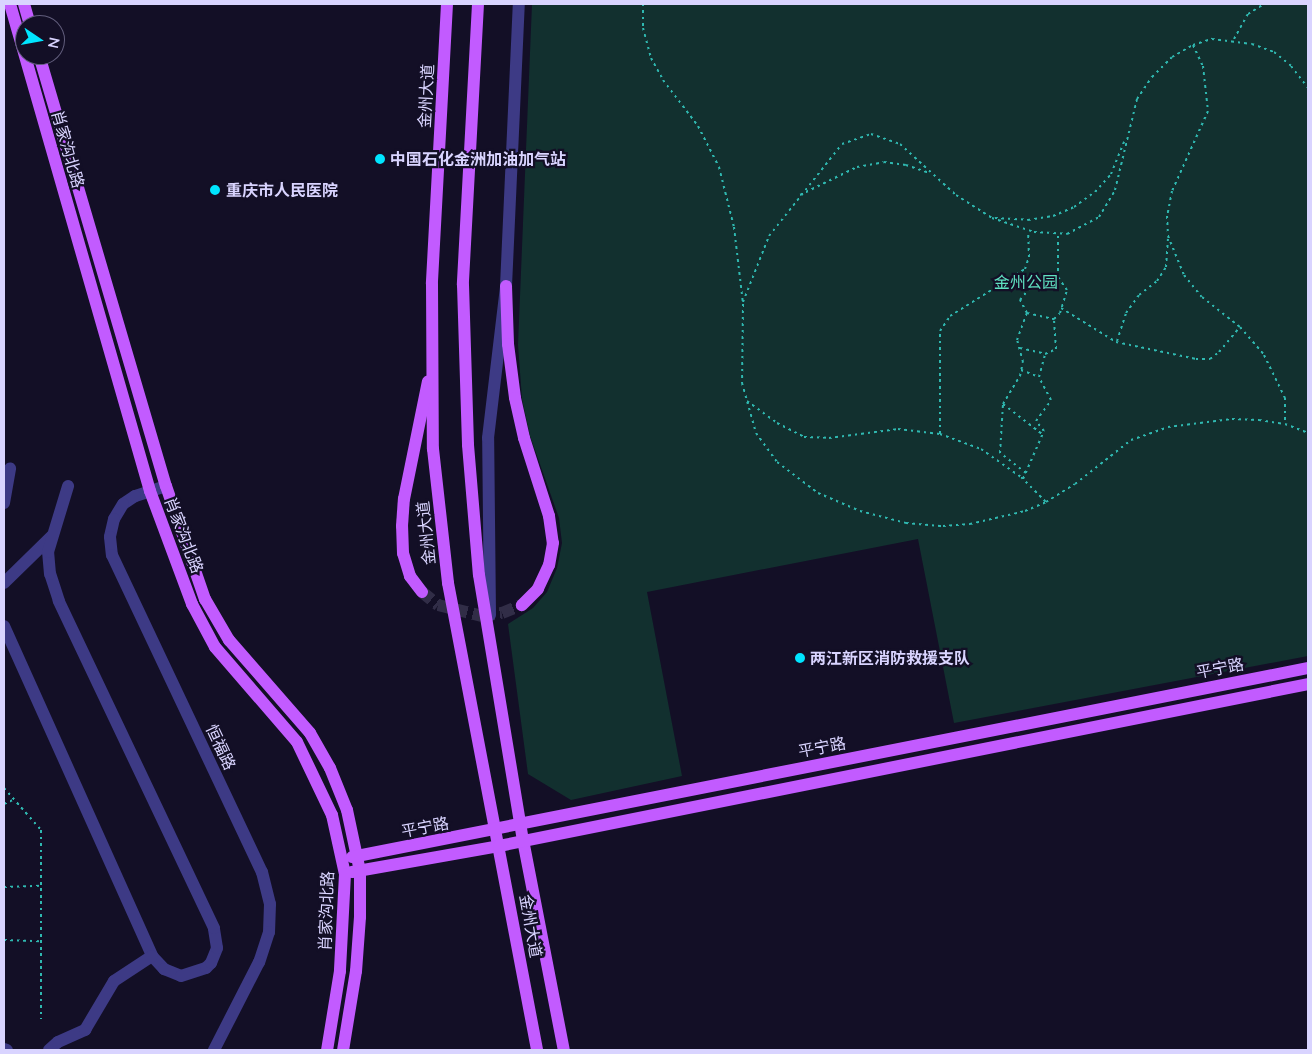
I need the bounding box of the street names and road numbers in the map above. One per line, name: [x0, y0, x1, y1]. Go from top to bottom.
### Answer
street label: 金州大道: [415, 64, 437, 128]
street label: 肖家沟北路: [48, 108, 88, 190]
street label: 肖家沟北路: [161, 494, 207, 576]
street label: 金州大道: [413, 500, 439, 566]
street label: 平宁路: [1195, 654, 1245, 682]
street label: 恒福路: [202, 721, 240, 773]
street label: 平宁路: [797, 733, 847, 761]
street label: 平宁路: [400, 813, 450, 841]
street label: 肖家沟北路: [315, 871, 337, 951]
street label: 金州大道: [516, 893, 546, 959]

